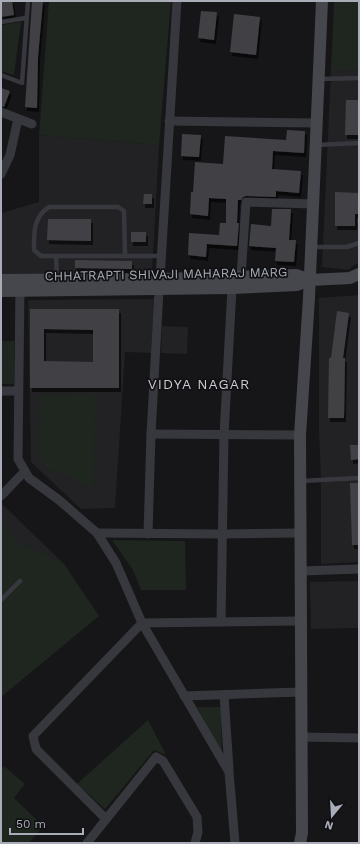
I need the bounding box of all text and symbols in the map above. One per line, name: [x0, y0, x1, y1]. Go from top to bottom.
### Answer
street label: CHHATRAPTI SHIVAJI MAHARAJ MARG: [45, 264, 287, 284]
district label: VIDYA NAGAR: [148, 376, 250, 392]
north arrow: [312, 796, 352, 836]
scale bar: [10, 810, 83, 836]
text: 50 m: [16, 817, 46, 831]
text: N: [323, 818, 335, 832]

